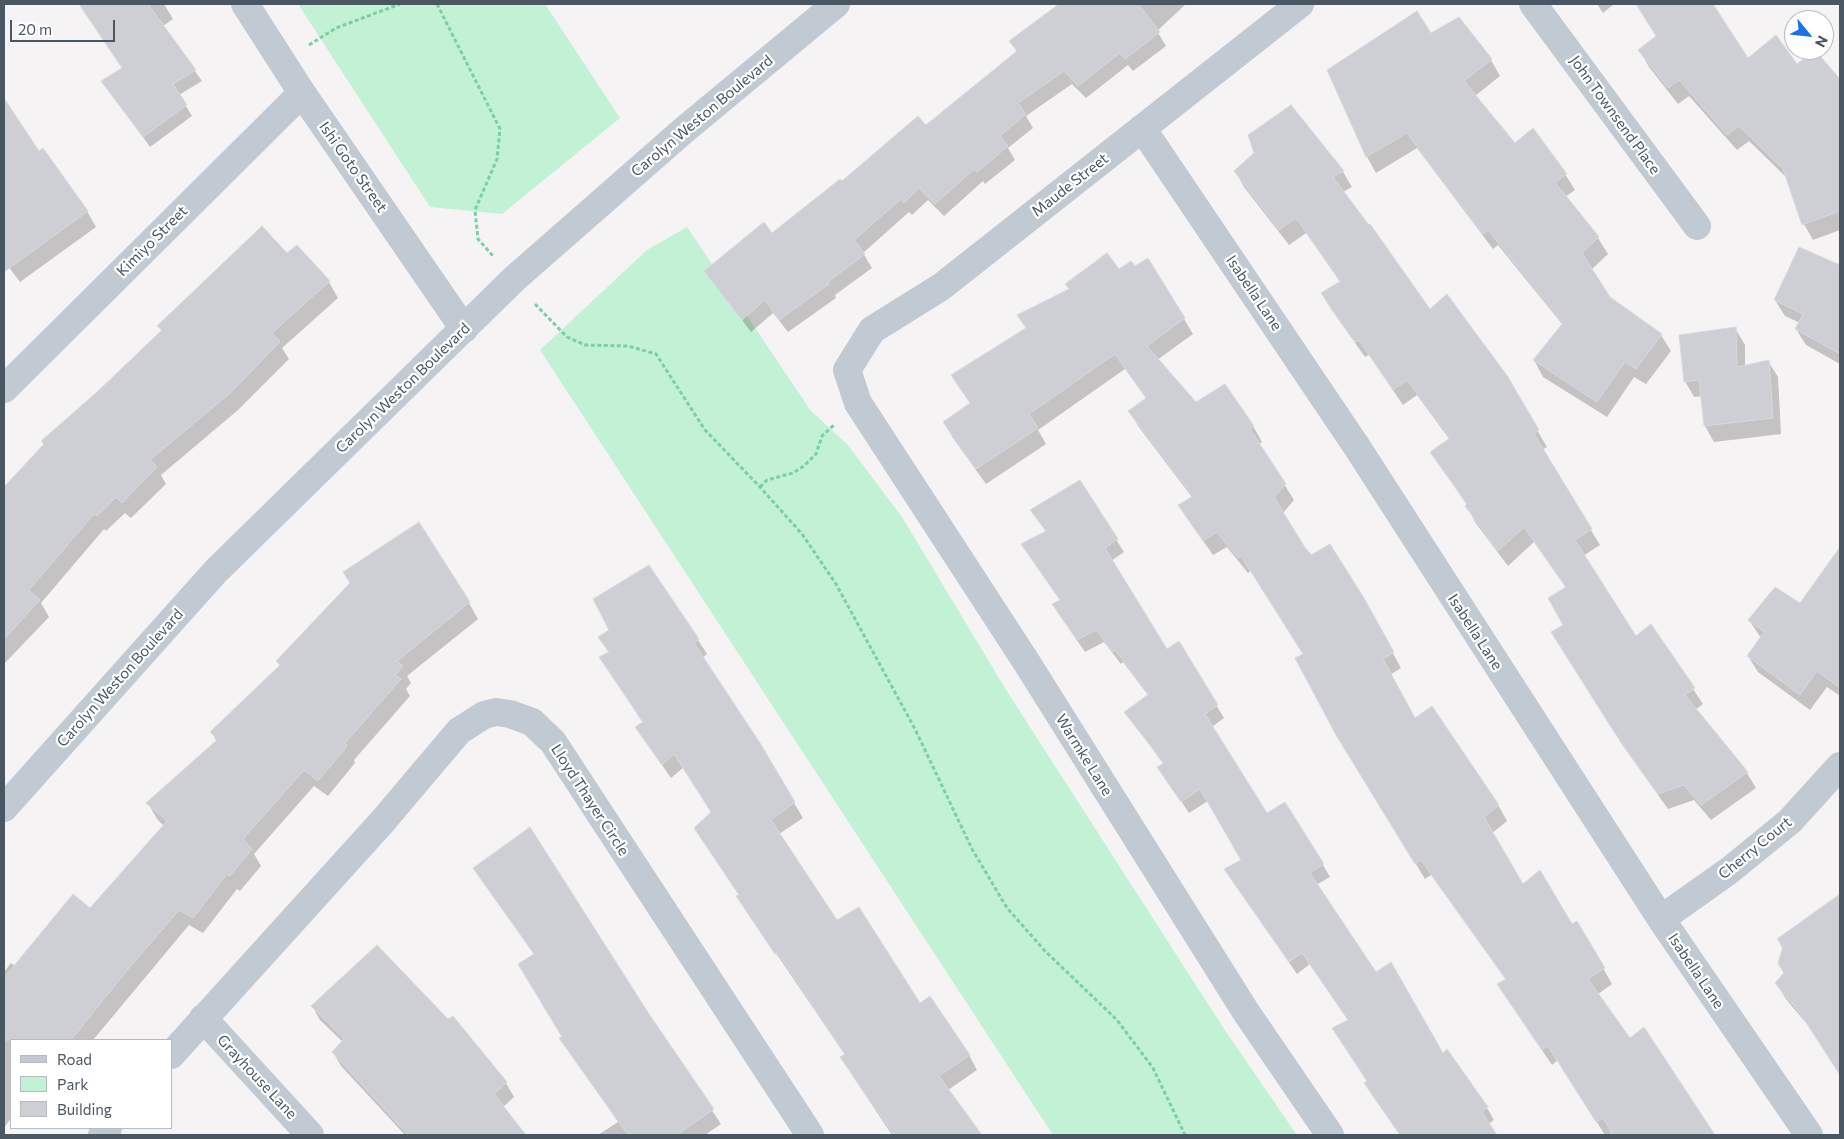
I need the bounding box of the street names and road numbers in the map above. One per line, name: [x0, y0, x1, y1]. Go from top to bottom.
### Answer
street label: Carolyn Weston Boulevard: [627, 51, 777, 181]
street label: John Townsend Place: [1566, 52, 1664, 178]
street label: Ishi Goto Street: [315, 118, 391, 216]
street label: Maude Street: [1028, 150, 1112, 220]
street label: Kimiyo Street: [113, 202, 191, 280]
street label: Isabella Lane: [1222, 252, 1286, 334]
street label: Carolyn Weston Boulevard: [332, 319, 474, 457]
street label: Isabella Lane: [1444, 591, 1506, 673]
street label: Carolyn Weston Boulevard: [53, 605, 187, 751]
street label: Warmke Lane: [1052, 711, 1116, 799]
street label: Lloyd Thayer Circle: [547, 741, 633, 859]
street label: Cherry Court: [1715, 813, 1795, 883]
street label: Isabella Lane: [1664, 930, 1728, 1012]
street label: Grayhouse Lane: [213, 1031, 301, 1123]

